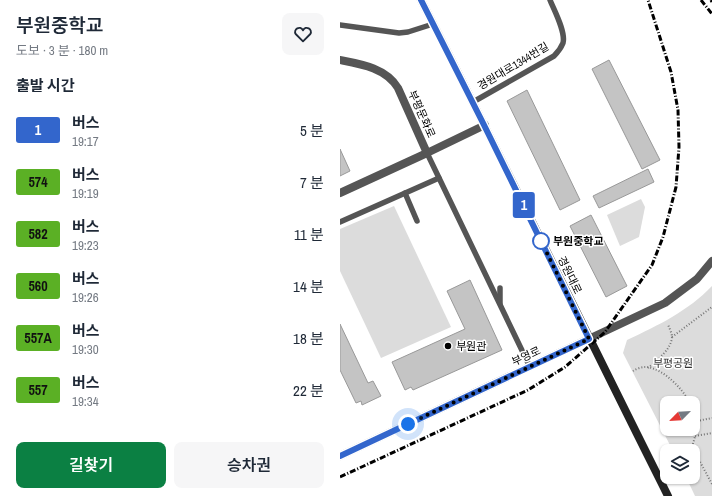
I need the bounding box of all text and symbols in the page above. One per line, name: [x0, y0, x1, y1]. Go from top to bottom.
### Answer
text: 부원중학교: [16, 12, 103, 38]
button: heart: [282, 13, 324, 55]
street label: 경원대로1344번길: [475, 39, 551, 93]
text: 도보 · 3 분 · 180 m: [16, 42, 108, 59]
text: 출발 시간: [16, 75, 75, 96]
street label: 부평문화로: [405, 88, 439, 140]
text: 버스: [72, 112, 100, 133]
text: 5 분: [300, 120, 324, 141]
text: 1: [35, 121, 41, 139]
text: 19:17: [72, 133, 99, 150]
text: 버스: [72, 164, 100, 185]
text: 7 분: [300, 172, 324, 193]
text: 574: [28, 173, 48, 191]
text: 19:19: [72, 185, 99, 202]
line badge: 1: [511, 192, 537, 218]
text: 1: [521, 196, 527, 214]
text: 버스: [72, 216, 100, 237]
text: 11 분: [294, 224, 324, 245]
text: 582: [28, 225, 48, 243]
marker: 부원중학교: [532, 232, 550, 250]
place label: 부원중학교: [553, 234, 604, 248]
text: 19:23: [72, 237, 99, 254]
street label: 경원대로: [555, 254, 585, 296]
text: 버스: [72, 268, 100, 289]
text: 14 분: [293, 276, 324, 297]
text: 560: [28, 277, 48, 295]
text: 19:26: [72, 289, 99, 306]
text: 버스: [72, 320, 100, 341]
text: 18 분: [293, 328, 324, 349]
text: 557A: [24, 329, 52, 347]
place label: 부원관: [456, 339, 486, 353]
text: 19:30: [72, 341, 99, 358]
marker: 부원관: [443, 341, 453, 351]
street label: 부영로: [509, 343, 543, 369]
park label: 부평공원: [653, 356, 693, 370]
text: 버스: [72, 372, 100, 393]
text: 22 분: [293, 380, 324, 401]
text: 557: [28, 381, 48, 399]
text: 19:34: [72, 393, 99, 410]
north arrow: [660, 396, 700, 436]
map controls: [660, 396, 700, 484]
your location: [398, 414, 418, 434]
button: 길찾기: [16, 442, 166, 488]
button: 승차권: [174, 442, 324, 488]
button: layers: [660, 444, 700, 484]

